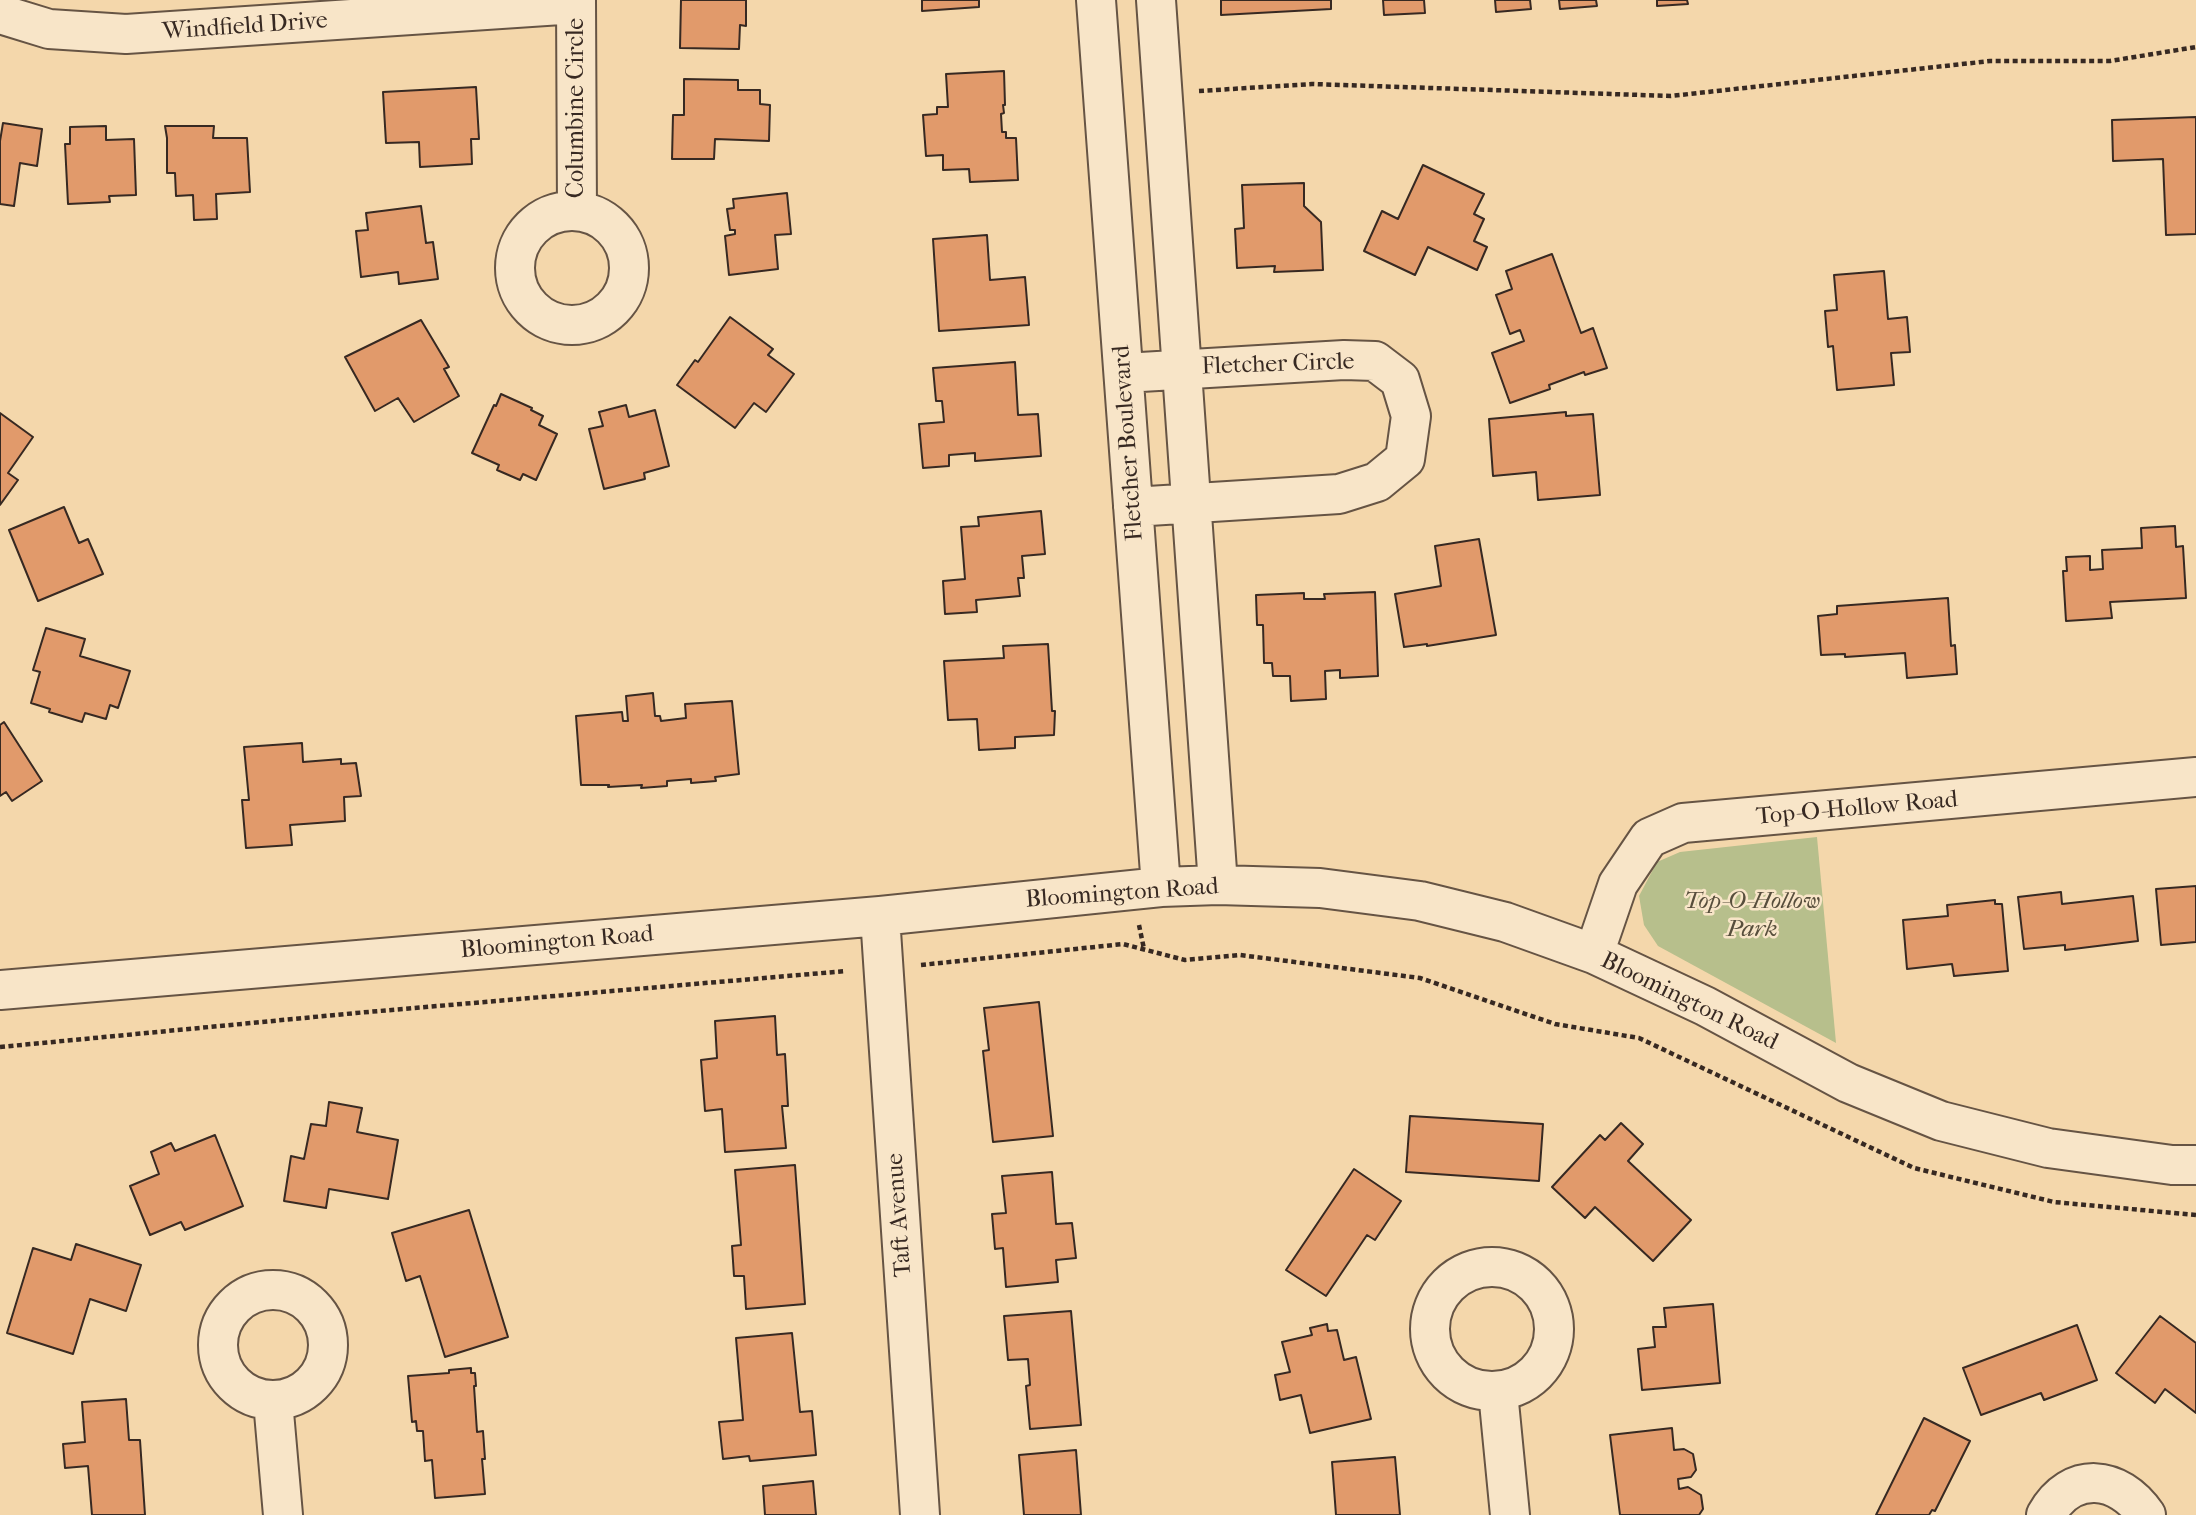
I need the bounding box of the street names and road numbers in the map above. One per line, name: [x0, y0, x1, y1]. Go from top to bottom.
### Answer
street label: Windfield Drive: [161, 7, 329, 47]
street label: Columbine Circle: [563, 18, 591, 198]
street label: Fletcher Boulevard: [1108, 344, 1150, 542]
street label: Fletcher Circle: [1201, 348, 1355, 382]
street label: Top-O-Hollow Road: [1755, 786, 1959, 832]
street label: Bloomington Road: [1024, 873, 1220, 915]
street label: Bloomington Road: [459, 920, 655, 966]
street label: Bloomington Road: [1596, 947, 1782, 1057]
street label: Taft Avenue: [881, 1152, 919, 1278]

